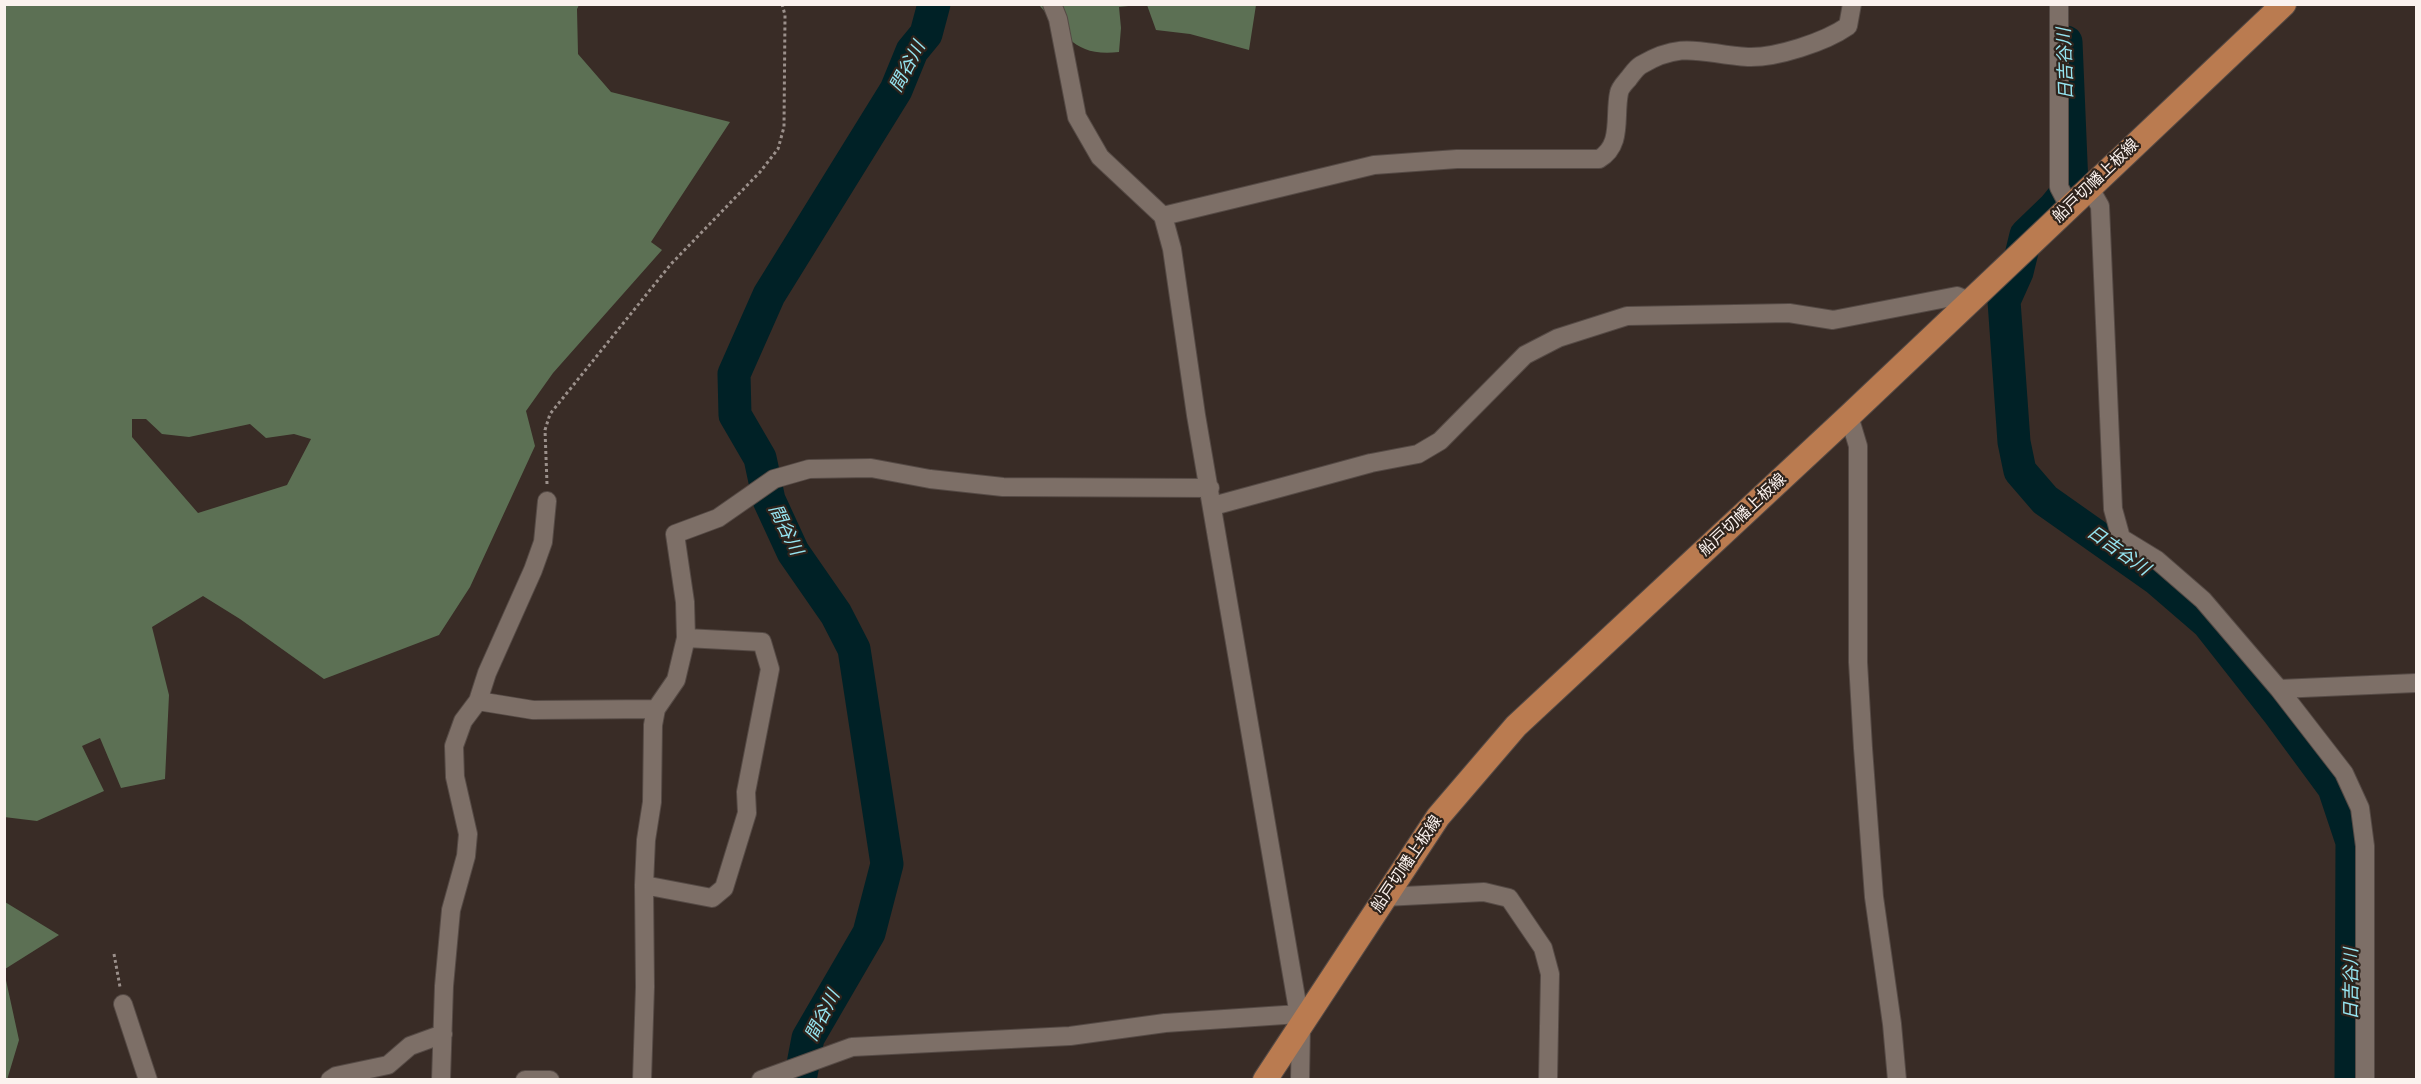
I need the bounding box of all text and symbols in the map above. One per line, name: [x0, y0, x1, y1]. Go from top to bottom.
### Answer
water label: 日吉谷川: [2054, 28, 2078, 100]
water label: 間谷川: [886, 38, 930, 96]
street label: 船戸切幡上板線: [2049, 135, 2143, 227]
street label: 船戸切幡上板線: [1695, 470, 1791, 560]
water label: 間谷川: [763, 501, 807, 559]
water label: 日吉谷川: [2082, 522, 2154, 580]
street label: 船戸切幡上板線: [1368, 812, 1446, 916]
water label: 日吉谷川: [2341, 948, 2363, 1020]
water label: 間谷川: [801, 987, 845, 1045]

